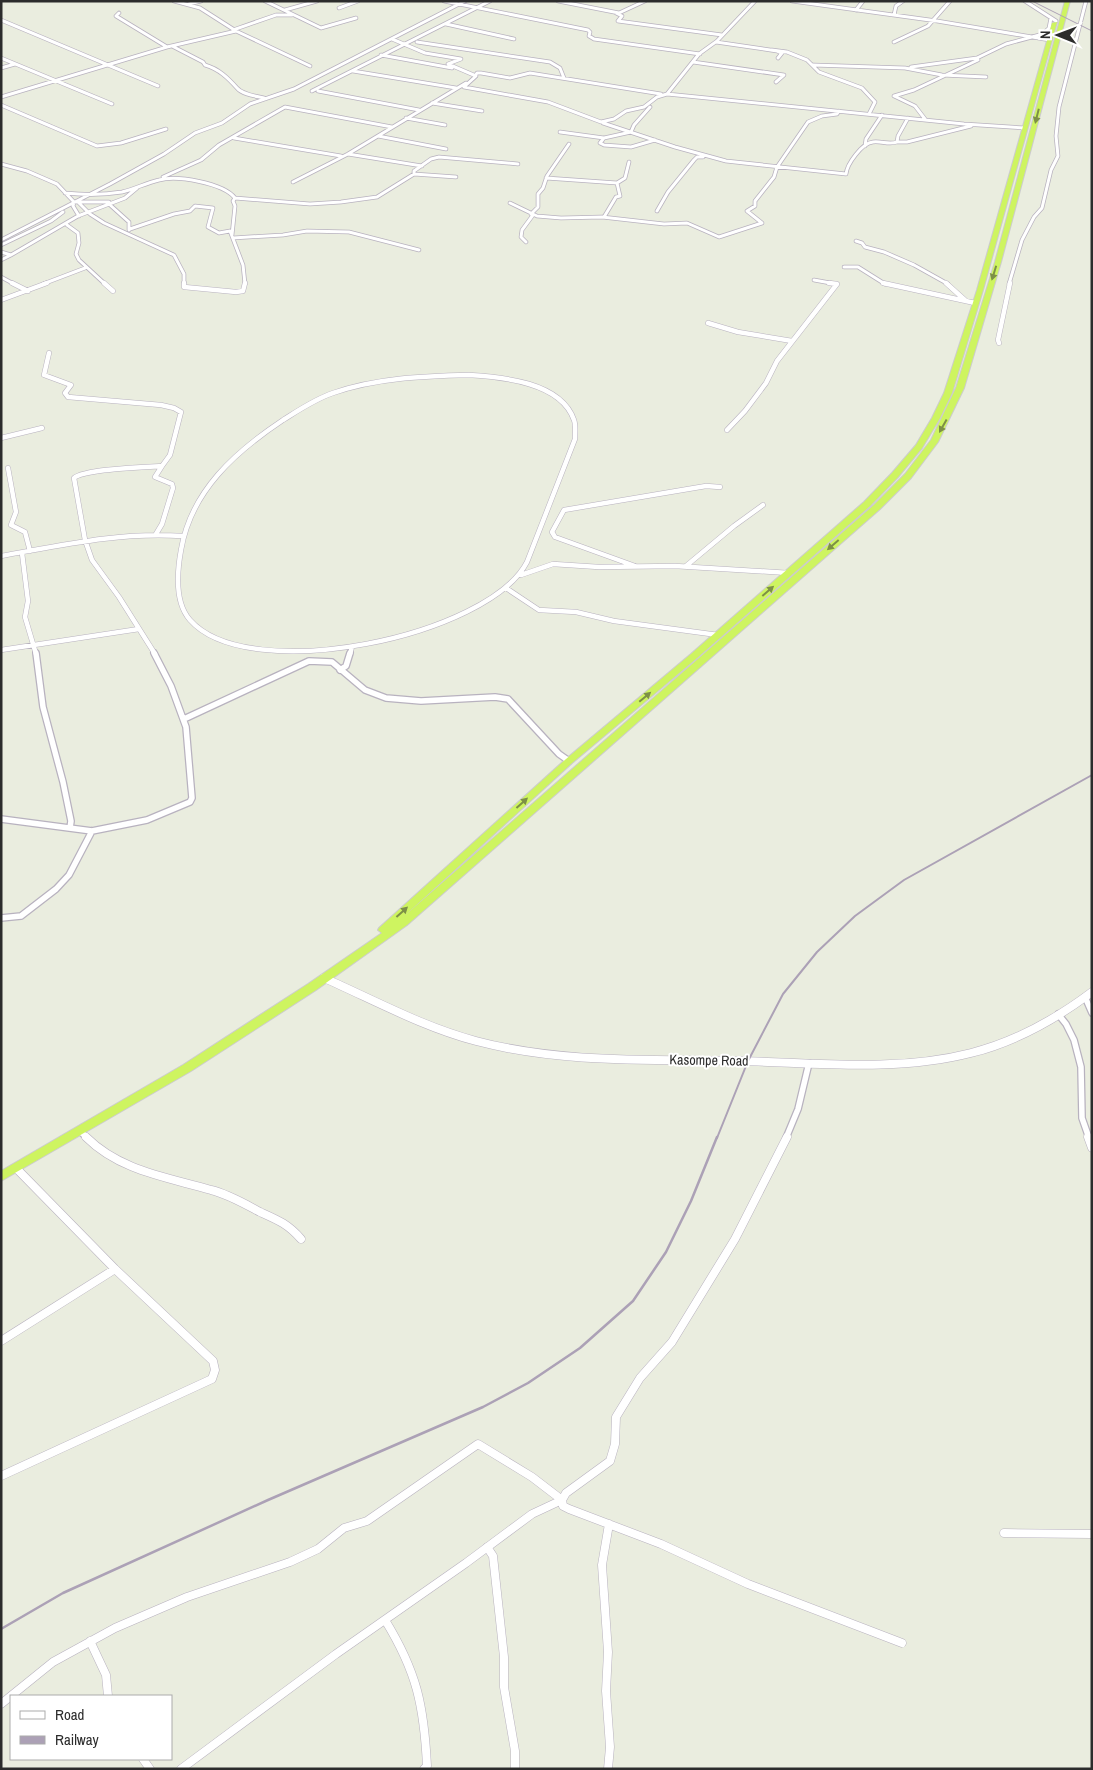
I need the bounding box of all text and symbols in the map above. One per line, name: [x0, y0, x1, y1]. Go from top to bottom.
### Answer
north arrow: [1033, 10, 1083, 60]
text: N: [1036, 30, 1054, 39]
one-way arrow: [1033, 108, 1041, 123]
one-way arrow: [990, 265, 998, 280]
one-way arrow: [938, 420, 947, 433]
one-way arrow: [827, 539, 839, 550]
one-way arrow: [761, 585, 773, 597]
one-way arrow: [638, 692, 651, 703]
one-way arrow: [516, 798, 529, 809]
one-way arrow: [395, 907, 408, 918]
street label: Kasompe Road: [669, 1050, 749, 1070]
legend: [10, 1695, 172, 1760]
text: Road: [55, 1704, 84, 1725]
text: Railway: [55, 1729, 100, 1750]

